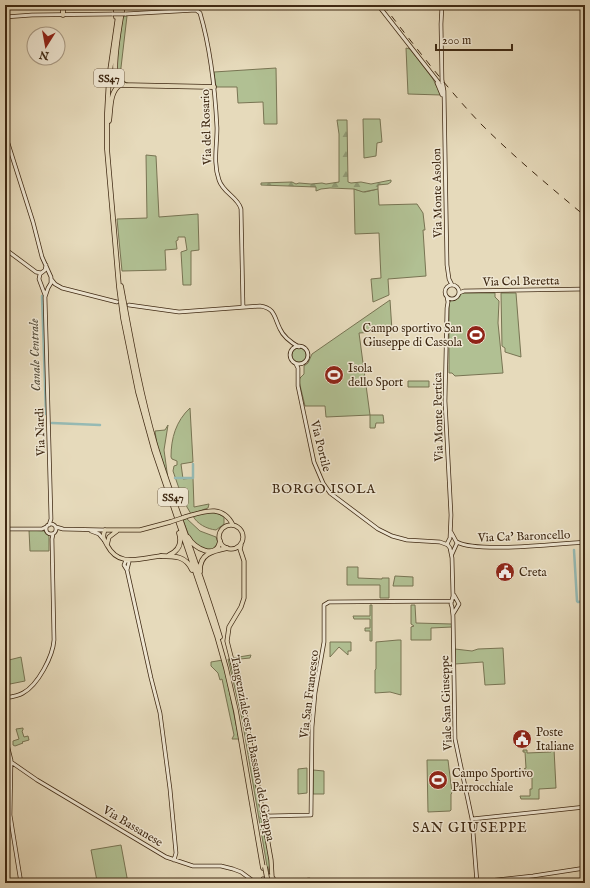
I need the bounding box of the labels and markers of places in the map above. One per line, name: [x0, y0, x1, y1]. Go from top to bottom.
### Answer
place label: Campo sportivo San Giuseppe di Cassola: [363, 321, 463, 351]
sports icon: Campo sportivo San Giuseppe di Cassola: [465, 324, 487, 346]
place label: Isola dello Sport: [348, 361, 403, 391]
sports icon: Isola dello Sport: [323, 364, 345, 386]
public building icon: Creta: [494, 561, 516, 583]
place label: Creta: [519, 565, 548, 580]
place label: Poste Italiane: [536, 725, 574, 754]
public building icon: Poste Italiane: [511, 728, 533, 750]
place label: Campo Sportivo Parrocchiale: [452, 766, 534, 795]
sports icon: Campo Sportivo Parrocchiale: [427, 769, 449, 791]

